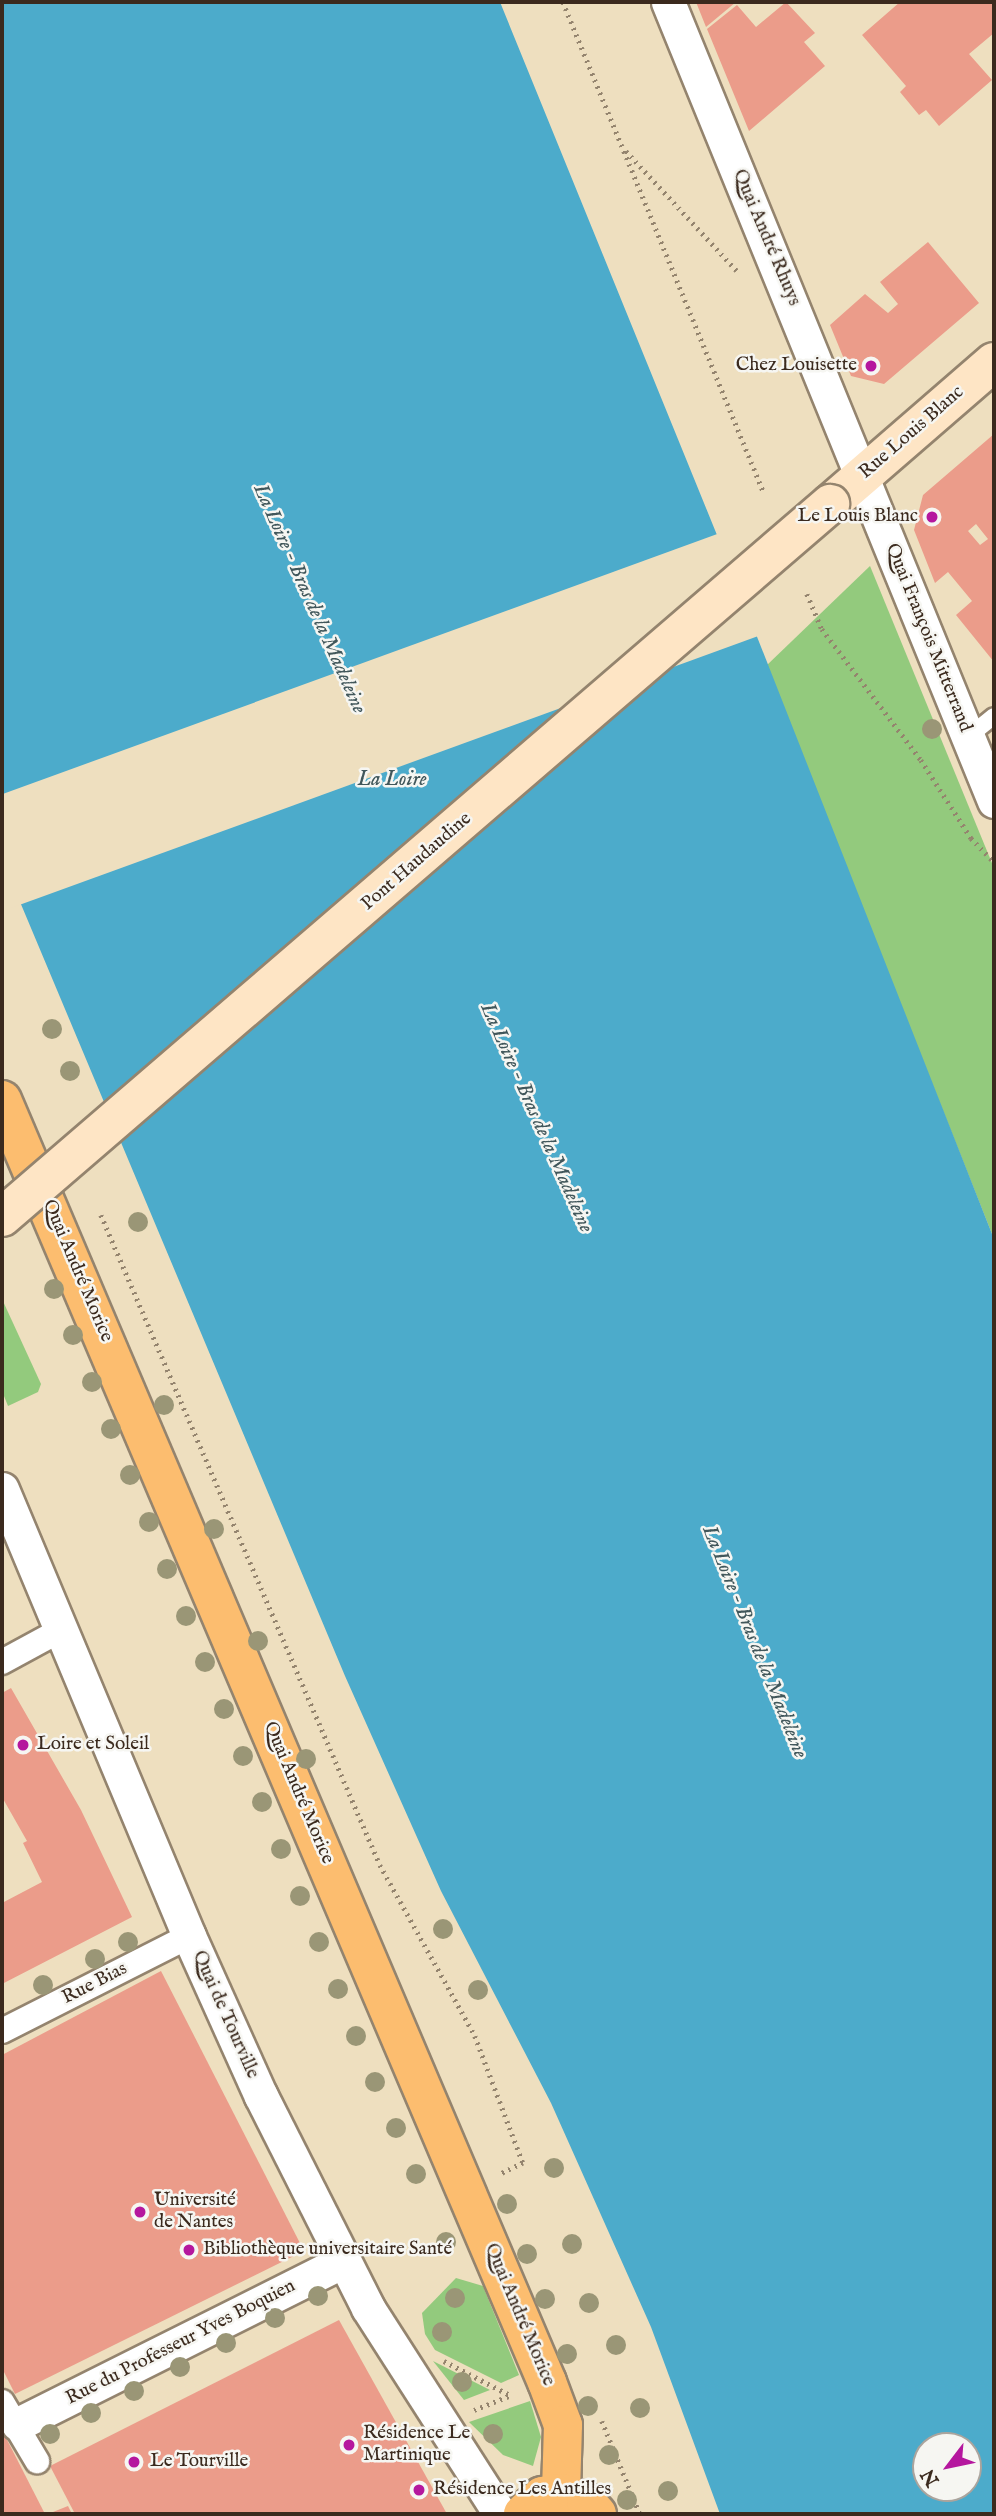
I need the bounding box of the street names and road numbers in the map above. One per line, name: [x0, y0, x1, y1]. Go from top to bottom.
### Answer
street label: Quai André Rhuys: [727, 166, 805, 310]
street label: Rue Louis Blanc: [855, 381, 969, 485]
street label: Quai François Mitterrand: [880, 540, 976, 736]
street label: Pont Haudaudine: [357, 808, 477, 916]
street label: Quai André Morice: [37, 1196, 117, 1346]
street label: Quai André Morice: [258, 1718, 338, 1868]
street label: Quai de Tourville: [187, 1948, 263, 2082]
street label: Rue Bias: [59, 1958, 131, 2010]
street label: Quai André Morice: [479, 2240, 559, 2390]
street label: Rue du Professeur Yves Boquien: [63, 2275, 299, 2411]

